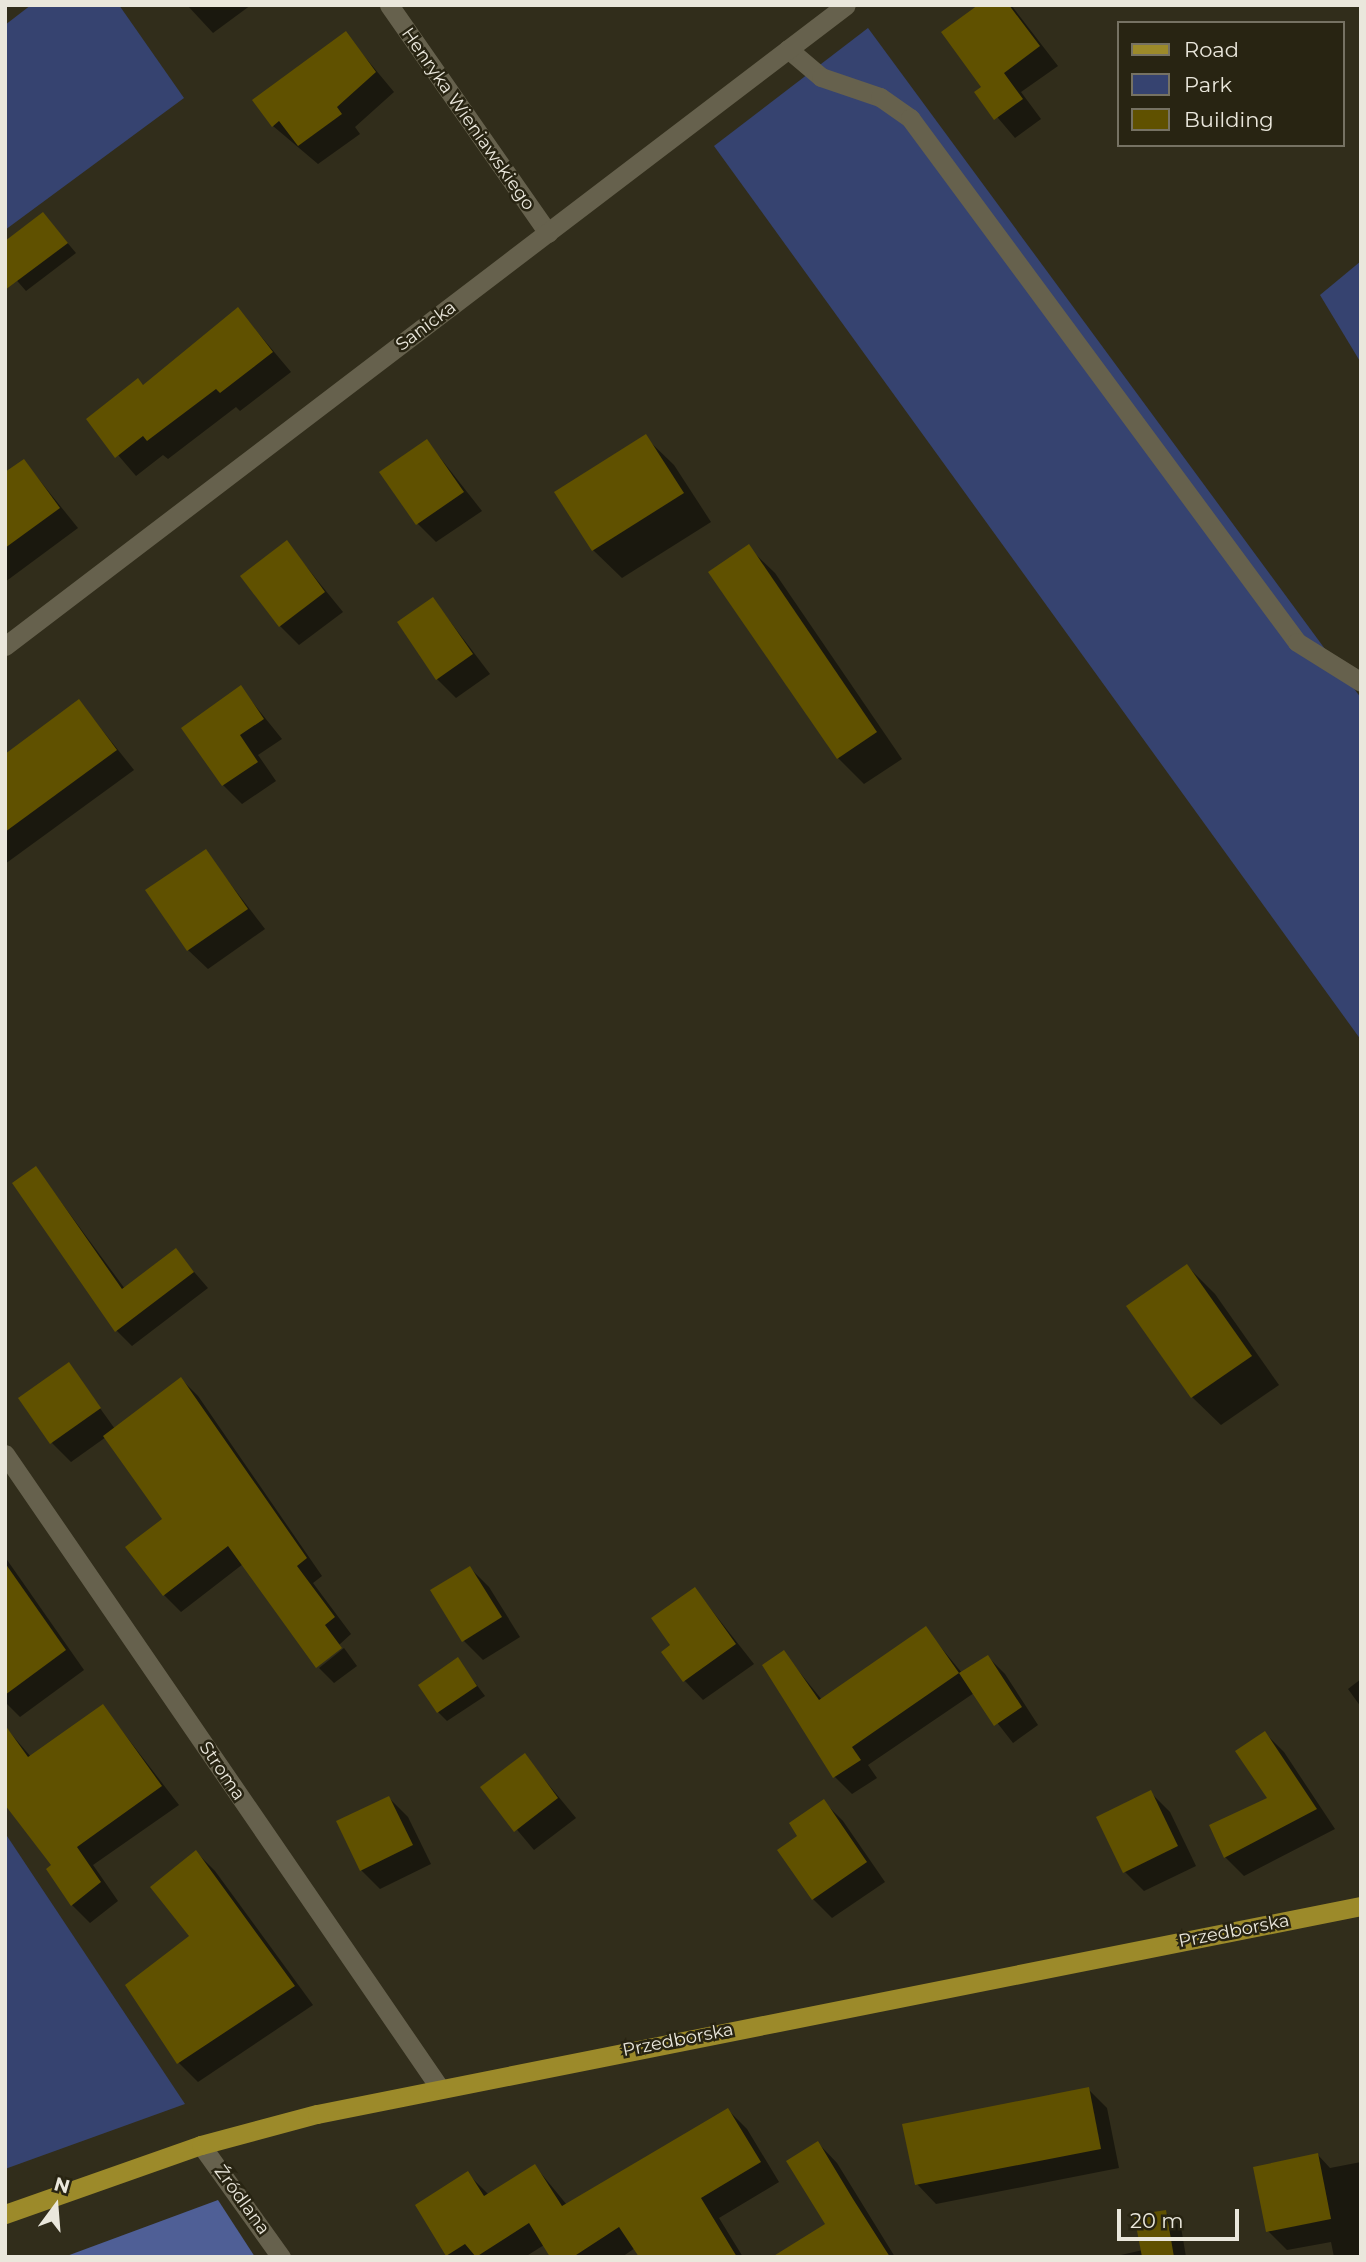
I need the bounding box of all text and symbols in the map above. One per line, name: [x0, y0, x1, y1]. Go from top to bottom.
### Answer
legend: [1118, 21, 1345, 147]
street label: Henryka Wieniawskiego: [397, 24, 539, 214]
text: Road: [1184, 37, 1239, 62]
text: Park: [1184, 72, 1232, 97]
text: Building: [1184, 107, 1274, 132]
street label: Sanicka: [392, 296, 460, 356]
street label: Stroma: [194, 1737, 250, 1805]
street label: Przedborska: [1177, 1910, 1291, 1952]
street label: Przedborska: [621, 2019, 735, 2061]
street label: Źródlana: [210, 2161, 274, 2239]
north arrow: [21, 2171, 91, 2241]
text: N: [51, 2172, 72, 2199]
scale bar: [1121, 2196, 1244, 2240]
text: 20 m: [1130, 2208, 1184, 2233]

